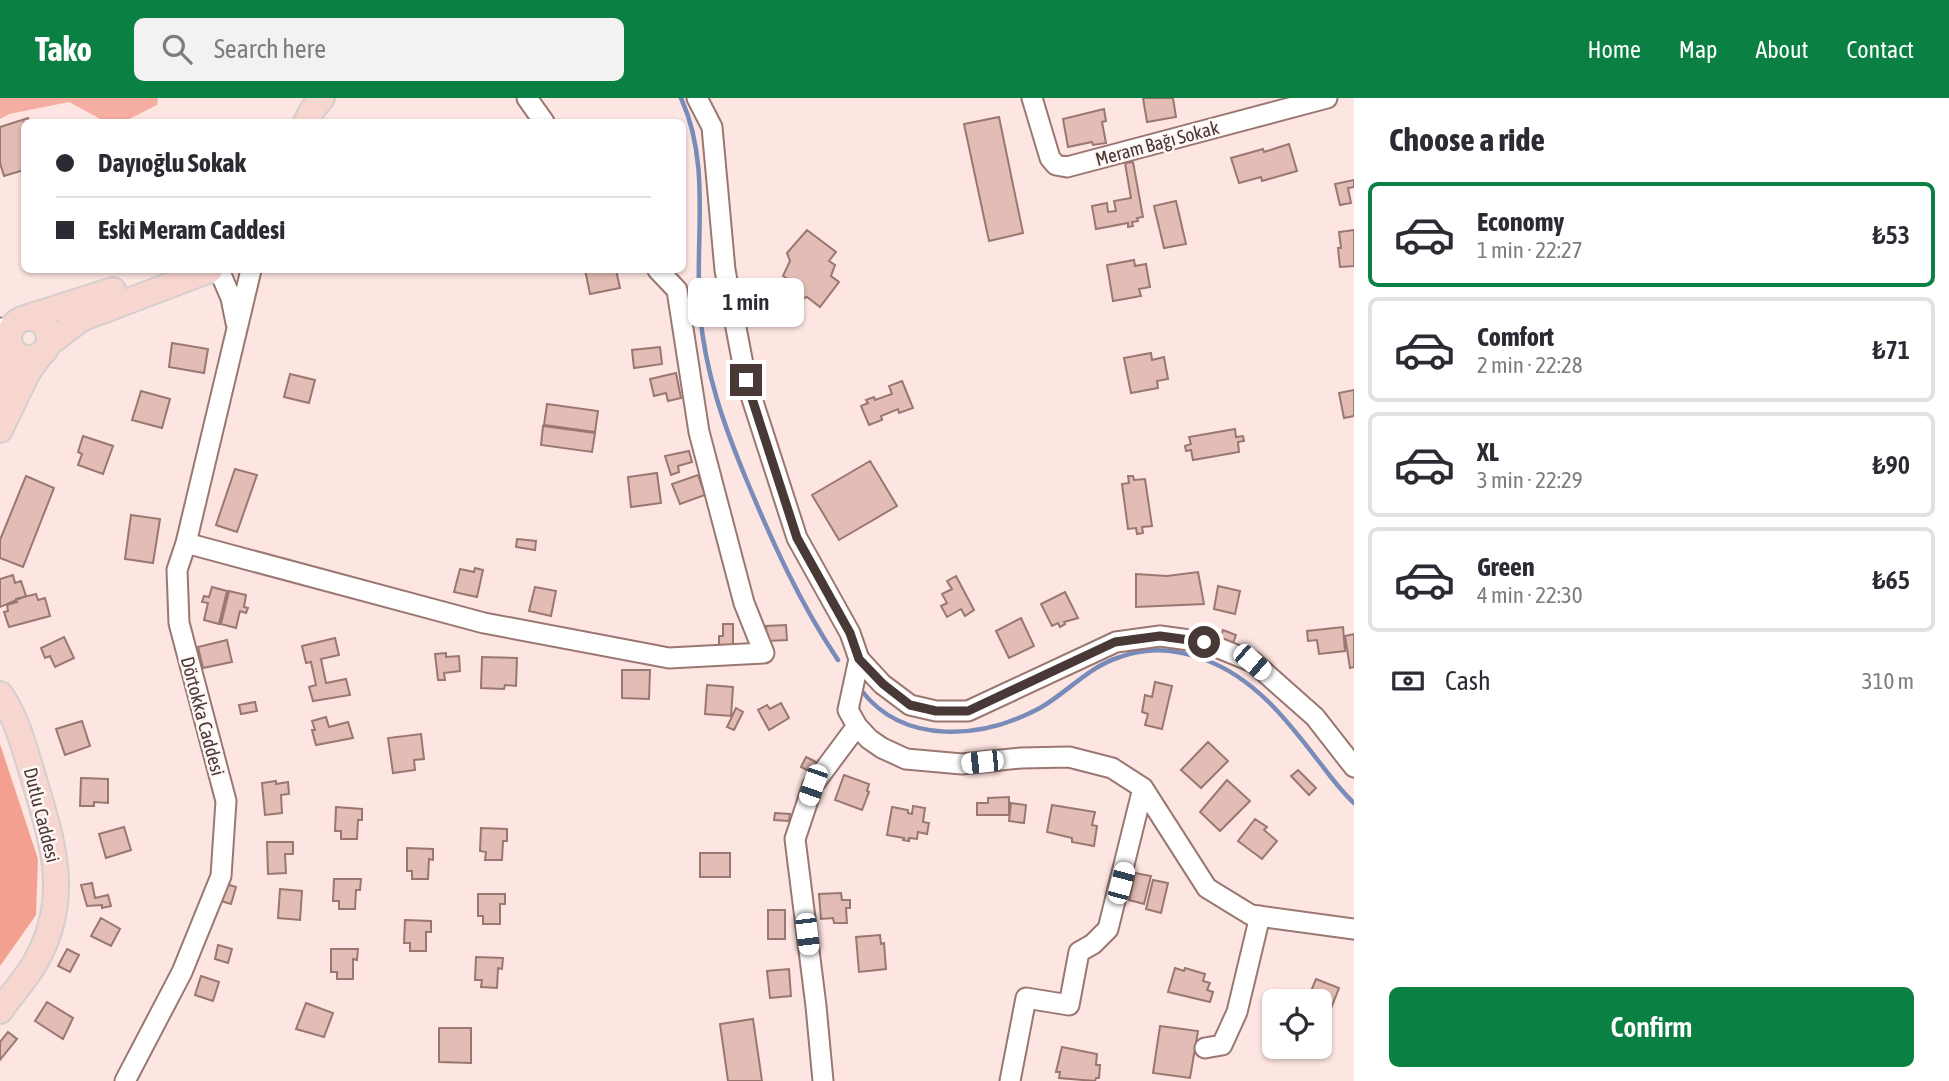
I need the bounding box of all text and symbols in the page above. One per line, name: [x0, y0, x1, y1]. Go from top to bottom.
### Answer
search box: [134, 18, 624, 81]
text: Tako: [35, 30, 92, 68]
icon: search: [158, 30, 196, 68]
text: Search here: [214, 34, 326, 64]
text: Home: [1587, 36, 1641, 63]
text: Map: [1679, 36, 1717, 63]
text: About: [1755, 36, 1808, 63]
text: Contact: [1846, 36, 1914, 63]
street label: Meram Bağı Sokak: [1093, 116, 1222, 170]
text: Choose a ride: [1389, 121, 1545, 158]
text: Dayıoğlu Sokak: [98, 148, 246, 178]
icon: car: [1393, 203, 1456, 266]
text: Economy: [1477, 207, 1564, 237]
text: Eski Meram Caddesi: [98, 215, 285, 245]
text: ₺53: [1873, 220, 1910, 250]
text: 1 min · 22:27: [1477, 237, 1583, 263]
callout: 1 min: [688, 278, 804, 328]
text: 1 min: [723, 289, 769, 315]
icon: car: [1393, 318, 1456, 381]
text: Comfort: [1477, 322, 1554, 352]
text: ₺71: [1873, 335, 1910, 365]
text: 2 min · 22:28: [1477, 352, 1583, 378]
route end: [730, 364, 762, 396]
icon: car: [1393, 433, 1456, 496]
text: XL: [1477, 437, 1499, 467]
text: ₺90: [1873, 450, 1910, 480]
text: 3 min · 22:29: [1477, 467, 1583, 493]
icon: car: [1393, 548, 1456, 611]
text: Green: [1477, 552, 1535, 582]
text: ₺65: [1873, 565, 1910, 595]
text: 4 min · 22:30: [1477, 582, 1583, 608]
route start: [1188, 626, 1220, 658]
car: [1230, 640, 1275, 684]
street label: Dörtokka Caddesi: [177, 654, 229, 778]
icon: cash: [1389, 662, 1427, 700]
text: Cash: [1445, 666, 1491, 696]
text: 310 m: [1862, 668, 1914, 694]
car: [961, 749, 1004, 775]
car: [797, 762, 830, 808]
street label: Dutlu Caddesi: [20, 765, 64, 865]
car: [1106, 860, 1137, 906]
car: [795, 912, 820, 956]
button: Confirm: [1389, 987, 1914, 1067]
map controls: [1262, 989, 1332, 1059]
button: locate: [1262, 989, 1332, 1059]

